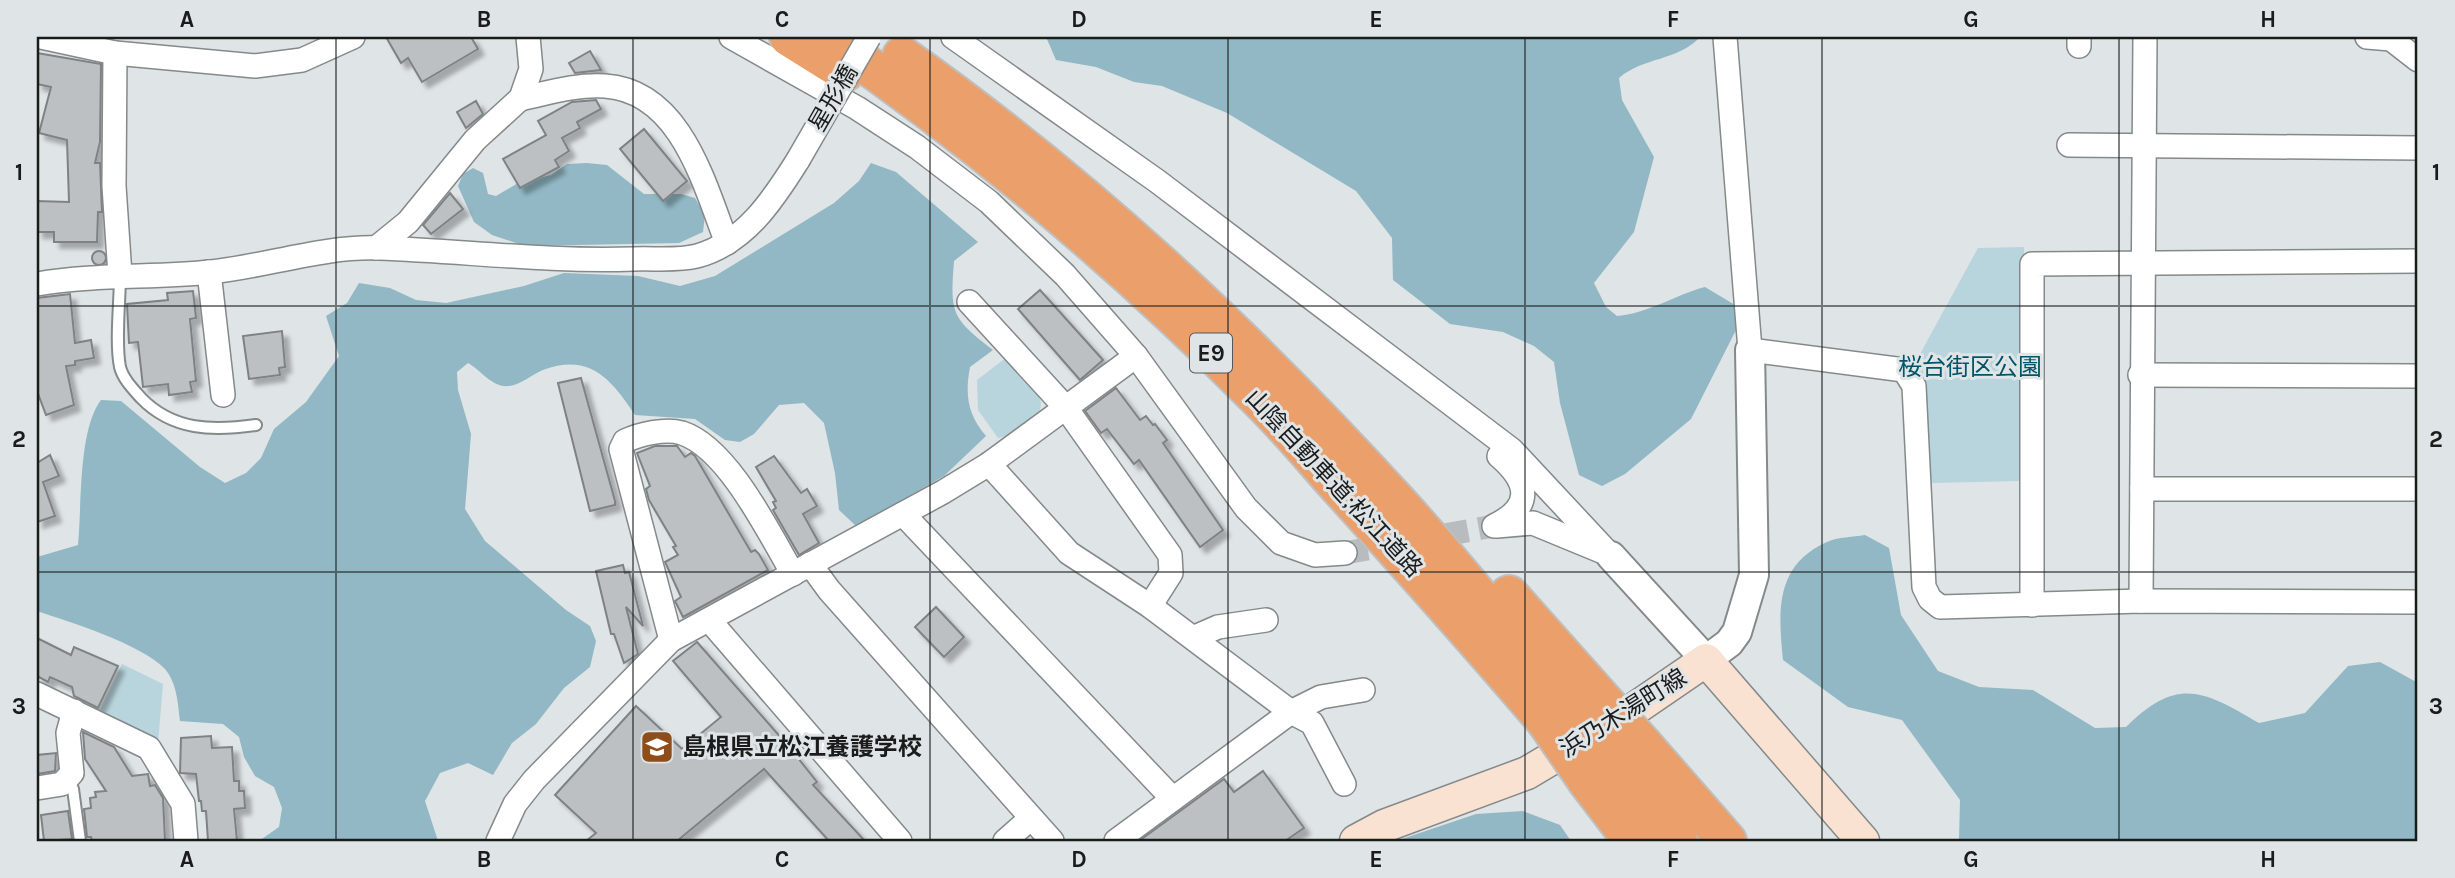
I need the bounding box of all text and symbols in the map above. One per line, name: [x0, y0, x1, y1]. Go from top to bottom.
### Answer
text: A: [180, 6, 194, 33]
text: B: [477, 6, 491, 33]
text: C: [775, 6, 789, 33]
text: D: [1071, 6, 1087, 33]
text: E: [1369, 6, 1383, 33]
text: F: [1667, 6, 1679, 33]
text: G: [1963, 6, 1979, 33]
text: H: [2260, 6, 2276, 33]
street label: 星形橋: [803, 60, 863, 136]
text: 1: [15, 159, 23, 186]
text: 1: [2432, 159, 2440, 186]
road number: E9: [1190, 334, 1232, 372]
park label: 桜台街区公園: [1898, 353, 2042, 381]
street label: 山陰自動車道;松江道路: [1240, 383, 1428, 583]
text: 2: [12, 426, 26, 453]
text: 2: [2429, 426, 2443, 453]
street label: 浜乃木湯町線: [1555, 663, 1691, 763]
text: 3: [12, 693, 26, 720]
text: 3: [2429, 693, 2443, 720]
school or university icon: 島根県立松江養護学校: [638, 728, 676, 766]
place label: 島根県立松江養護学校: [682, 733, 922, 761]
text: A: [180, 846, 194, 873]
text: B: [477, 846, 491, 873]
text: C: [775, 846, 789, 873]
text: D: [1071, 846, 1087, 873]
text: E: [1369, 846, 1383, 873]
text: F: [1667, 846, 1679, 873]
text: G: [1963, 846, 1979, 873]
text: H: [2260, 846, 2276, 873]

